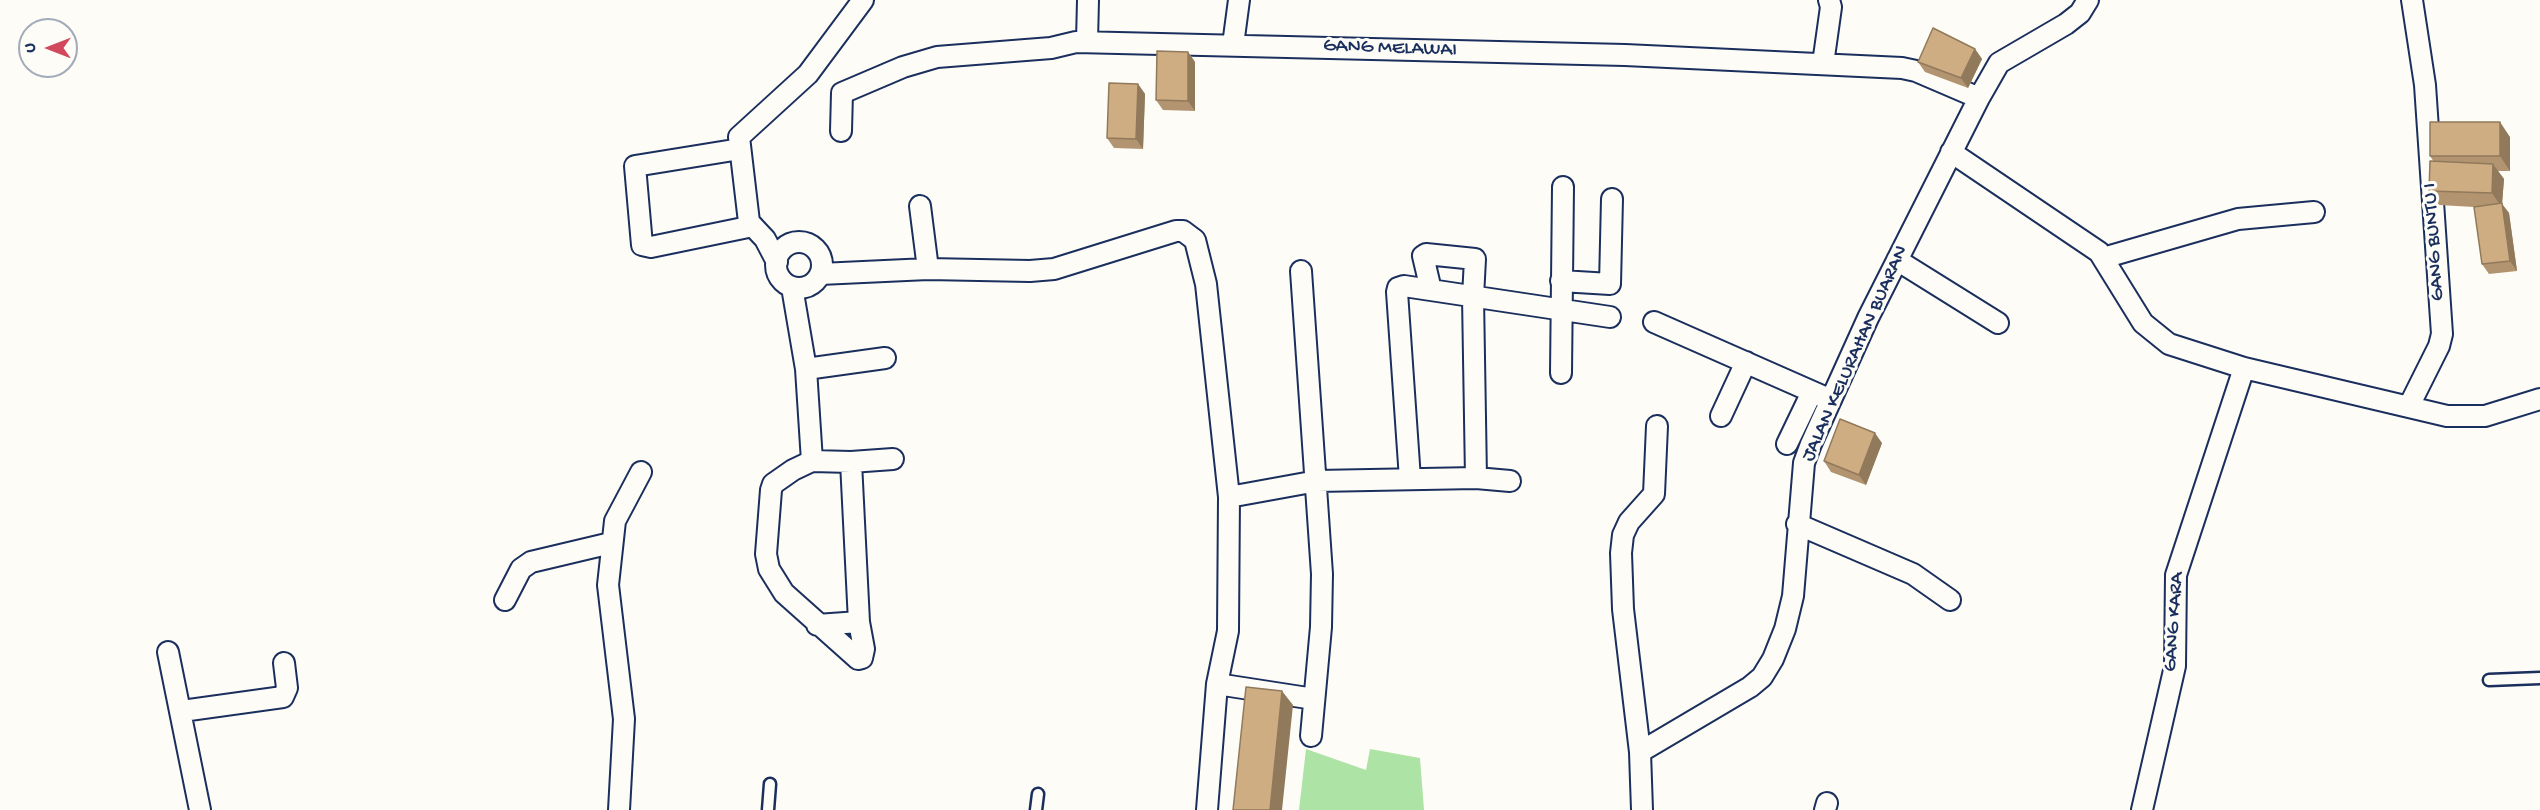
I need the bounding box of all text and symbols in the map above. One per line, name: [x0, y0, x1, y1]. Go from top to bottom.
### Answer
north arrow: [18, 18, 78, 78]
street label: GANG MELAWAI: [1323, 35, 1457, 63]
text: U: [22, 43, 41, 53]
street label: GANG BUNTU I: [2419, 182, 2451, 302]
street label: JALAN KELURAHAN BUARAN: [1797, 242, 1915, 466]
street label: GANG KARA: [2160, 571, 2190, 673]

